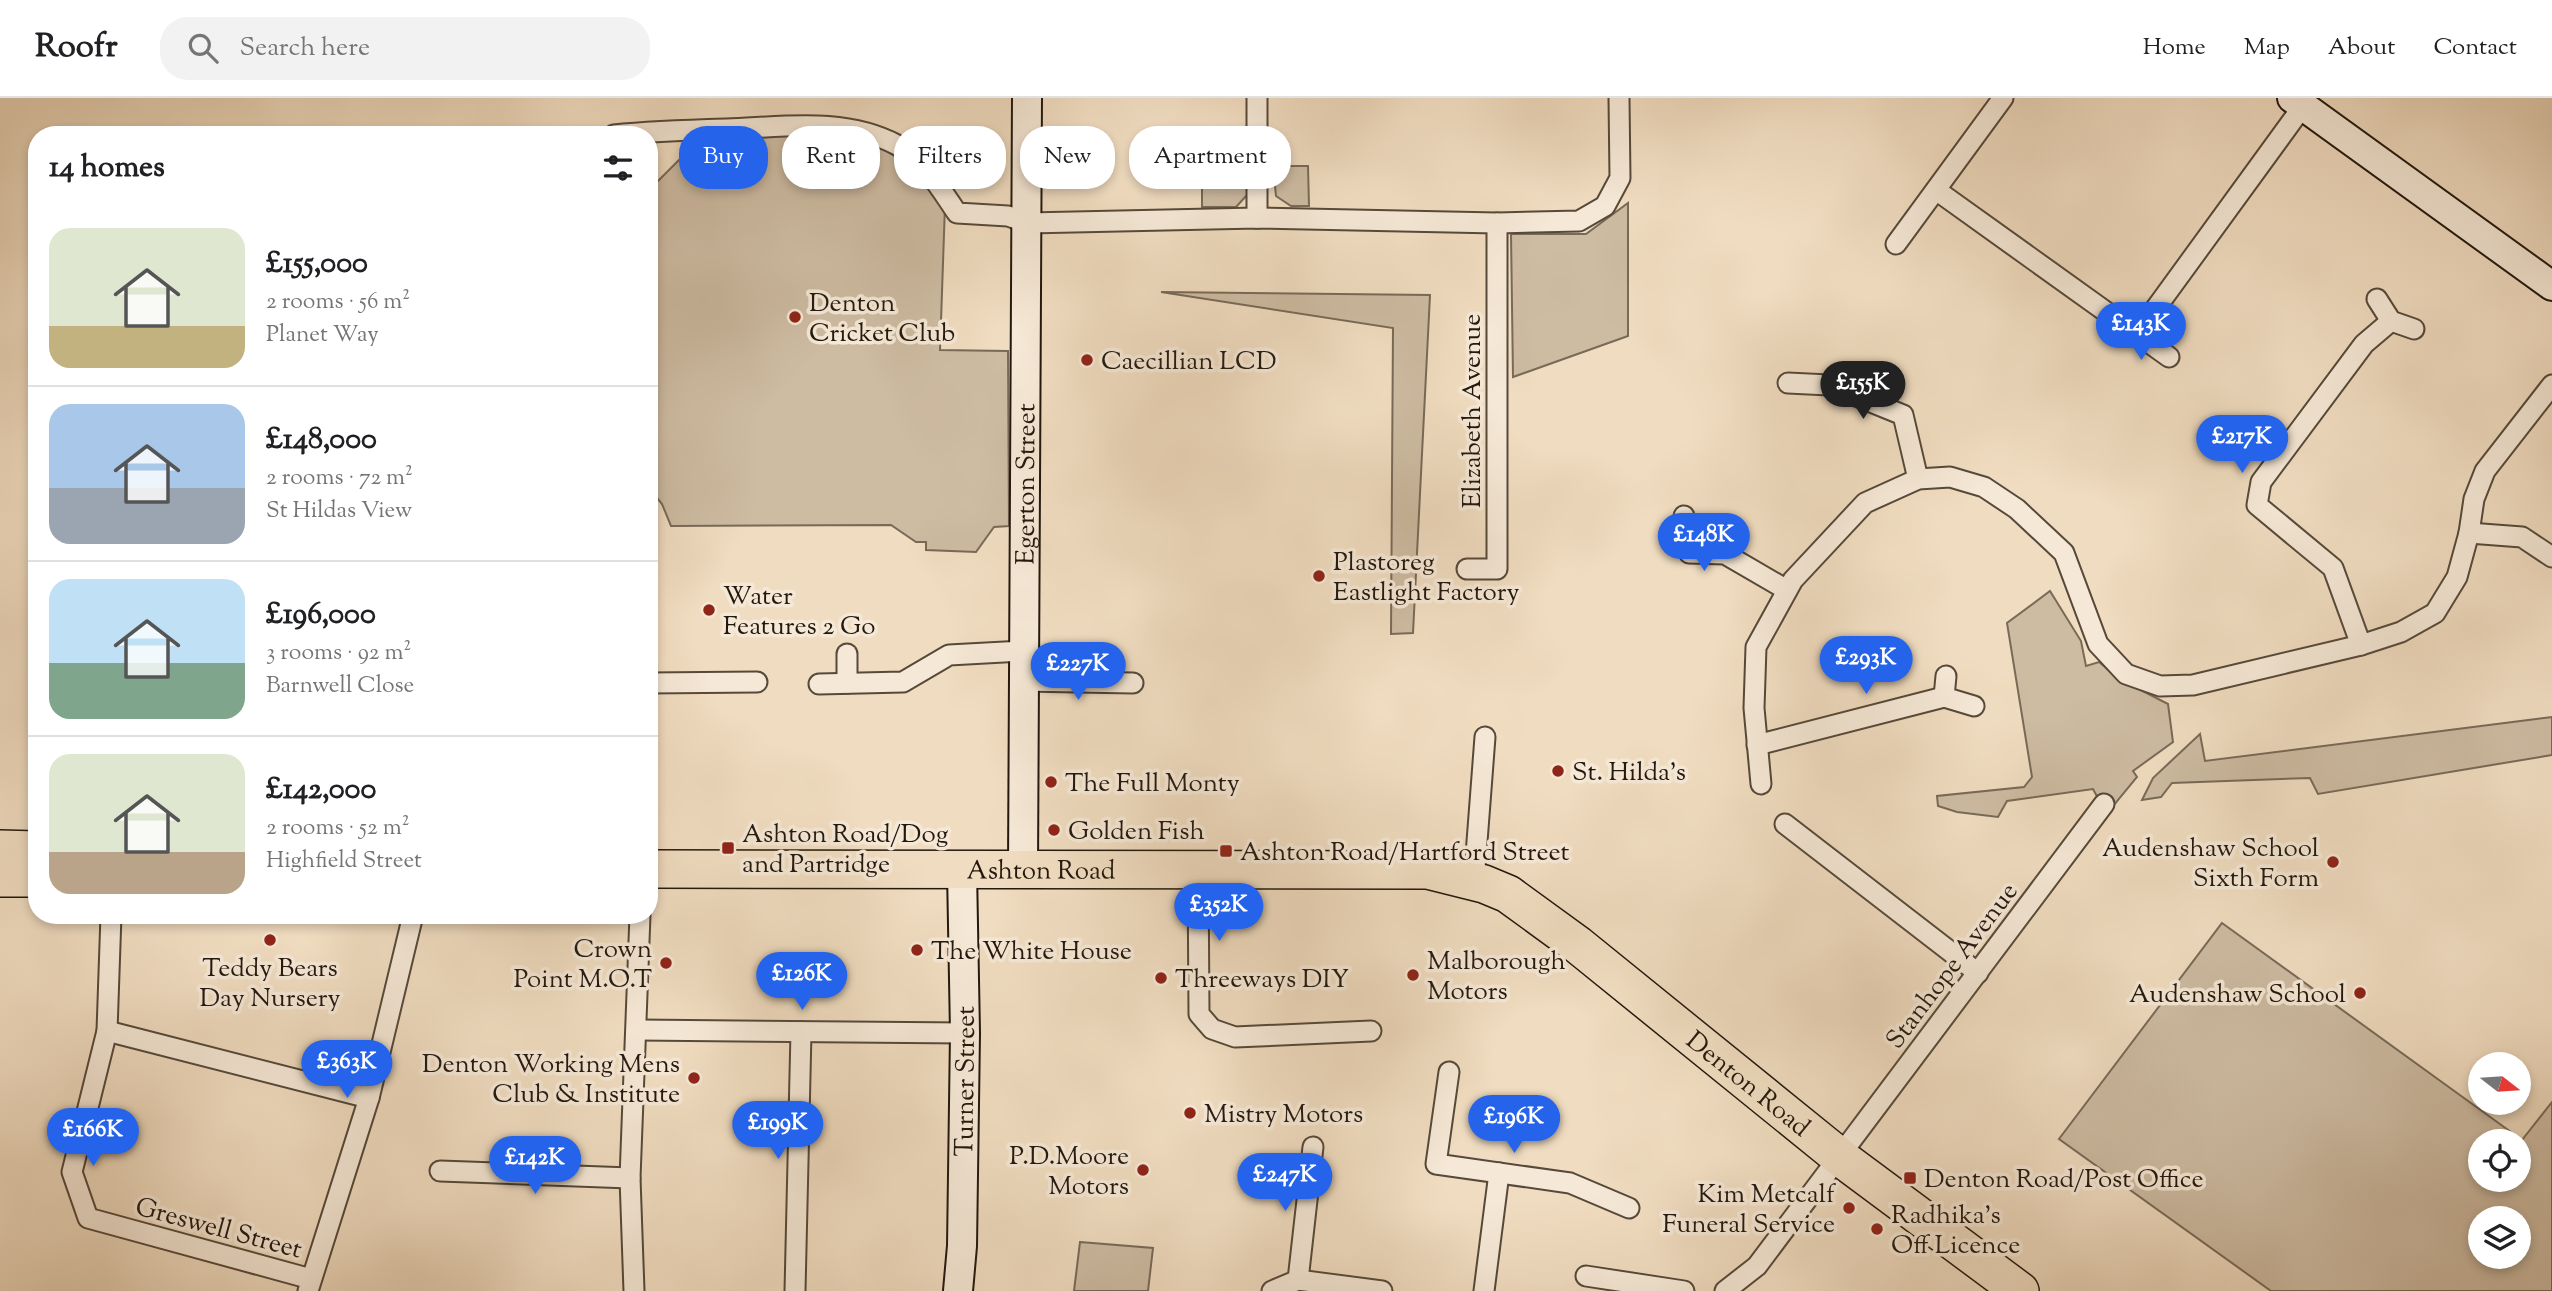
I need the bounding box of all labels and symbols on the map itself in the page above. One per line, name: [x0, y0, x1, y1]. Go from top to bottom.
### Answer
place label: Denton Cricket Club: [809, 286, 955, 353]
pin: £143K: [2092, 302, 2190, 362]
marker: Denton Cricket Club: [787, 309, 803, 325]
street label: Elizabeth Avenue: [1455, 314, 1492, 508]
place label: Caecillian LCD: [1101, 344, 1277, 381]
marker: Caecillian LCD: [1079, 352, 1095, 368]
pin: £155K: [1814, 362, 1912, 421]
street label: Egerton Street: [1009, 403, 1046, 565]
pin: £217K: [2193, 416, 2291, 475]
pin: £148K: [1655, 514, 1753, 573]
place label: Plastoreg Eastlight Factory: [1333, 545, 1520, 612]
marker: Plastoreg Eastlight Factory: [1311, 568, 1327, 584]
place label: Water Features 2 Go: [723, 579, 876, 646]
marker: Water Features 2 Go: [701, 602, 717, 618]
pin: £293K: [1817, 636, 1915, 696]
pin: £227K: [1029, 642, 1127, 702]
place label: St. Hilda's: [1572, 755, 1686, 792]
marker: St. Hilda's: [1550, 763, 1566, 779]
place label: The Full Monty: [1065, 766, 1240, 803]
marker: The Full Monty: [1043, 774, 1059, 790]
place label: Golden Fish: [1068, 814, 1205, 851]
place label: Ashton Road/Dog and Partridge: [742, 817, 948, 884]
marker: Golden Fish: [1046, 822, 1062, 838]
place label: Audenshaw School Sixth Form: [2102, 831, 2319, 898]
place label: Ashton Road/Hartford Street: [1240, 835, 1570, 872]
marker: Ashton Road/Dog and Partridge: [720, 840, 736, 856]
marker: Ashton Road/Hartford Street: [1218, 843, 1234, 859]
street label: Ashton Road: [967, 853, 1116, 891]
marker: Audenshaw School Sixth Form: [2325, 854, 2341, 870]
street label: Stanhope Avenue: [1878, 876, 2028, 1057]
pin: £352K: [1170, 884, 1268, 943]
marker: Teddy Bears Day Nursery: [262, 932, 278, 948]
place label: Crown Point M.O.T: [514, 932, 652, 999]
place label: The White House: [931, 934, 1132, 971]
marker: The White House: [909, 942, 925, 958]
place label: Malborough Motors: [1427, 944, 1566, 1011]
place label: Teddy Bears Day Nursery: [199, 951, 341, 1018]
pin: £126K: [753, 953, 851, 1012]
marker: Crown Point M.O.T: [658, 955, 674, 971]
place label: Threeways DIY: [1175, 962, 1349, 999]
marker: Malborough Motors: [1405, 967, 1421, 983]
marker: Threeways DIY: [1153, 970, 1169, 986]
place label: Audenshaw School: [2129, 977, 2346, 1014]
marker: Audenshaw School: [2352, 985, 2368, 1001]
street label: Turner Street: [947, 1005, 986, 1157]
street label: Denton Road: [1677, 1023, 1817, 1147]
pin: £363K: [298, 1040, 396, 1100]
place label: Denton Working Mens Club & Institute: [422, 1047, 680, 1114]
north arrow: [2468, 1052, 2530, 1115]
marker: Denton Working Mens Club & Institute: [686, 1070, 702, 1086]
pin: £196K: [1465, 1096, 1563, 1155]
place label: Mistry Motors: [1204, 1097, 1363, 1134]
pin: £199K: [729, 1102, 827, 1161]
marker: Mistry Motors: [1182, 1105, 1198, 1121]
pin: £166K: [44, 1108, 142, 1168]
pin: £142K: [486, 1136, 584, 1196]
place label: P.D.Moore Motors: [1009, 1139, 1129, 1206]
pin: £247K: [1236, 1154, 1334, 1213]
marker: P.D.Moore Motors: [1135, 1162, 1151, 1178]
place label: Denton Road/Post Office: [1924, 1162, 2204, 1199]
marker: Denton Road/Post Office: [1902, 1170, 1918, 1186]
place label: Kim Metcalf Funeral Service: [1662, 1177, 1836, 1244]
street label: Greswell Street: [131, 1189, 306, 1269]
place label: Radhika's Off Licence: [1891, 1198, 2020, 1265]
marker: Kim Metcalf Funeral Service: [1841, 1200, 1857, 1216]
marker: Radhika's Off Licence: [1869, 1221, 1885, 1237]

